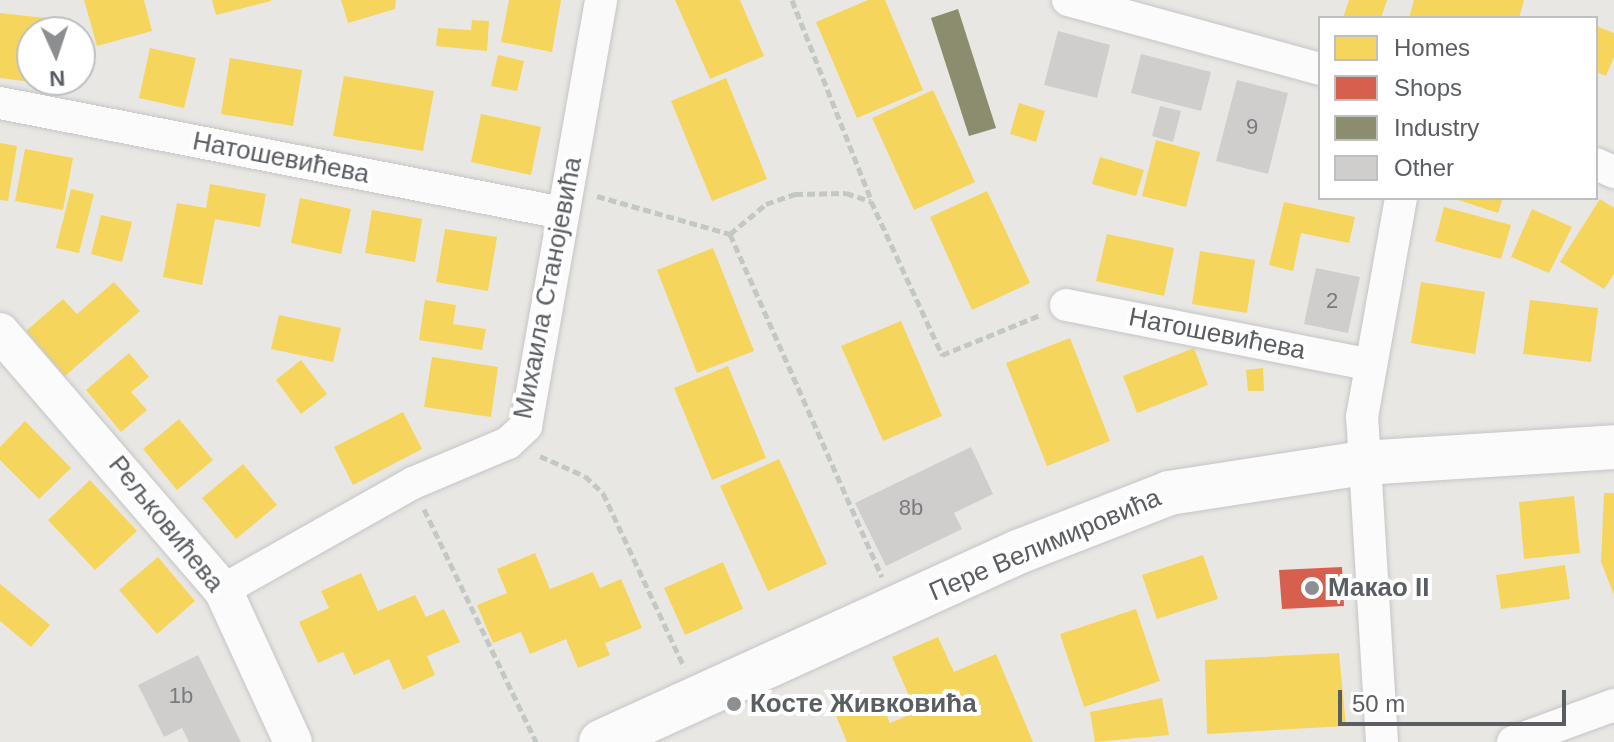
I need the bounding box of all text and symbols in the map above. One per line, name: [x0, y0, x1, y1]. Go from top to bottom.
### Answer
north arrow: [16, 16, 96, 96]
legend: [1318, 16, 1598, 200]
text: Homes: [1394, 34, 1470, 61]
text: N: [49, 66, 66, 91]
text: Shops: [1394, 74, 1462, 101]
house number: 9: [1246, 114, 1258, 140]
text: Industry: [1394, 114, 1479, 141]
street label: Натошевићева: [190, 126, 372, 190]
text: Other: [1394, 154, 1454, 181]
street label: Михаила Станојевића: [507, 155, 589, 421]
house number: 2: [1326, 288, 1338, 314]
street label: Натошевићева: [1126, 302, 1308, 366]
street label: Рељковићева: [102, 450, 230, 598]
street label: Пере Велимировића: [925, 482, 1165, 608]
house number: 8b: [899, 495, 923, 521]
place label: Макао II: [1328, 572, 1429, 604]
marker: Макао II: [1303, 579, 1321, 597]
scale bar: [1342, 674, 1570, 724]
house number: 1b: [169, 683, 193, 709]
place label: Косте Живковића: [750, 688, 977, 720]
text: 50 m: [1352, 690, 1405, 717]
marker: Косте Живковића: [725, 695, 743, 713]

